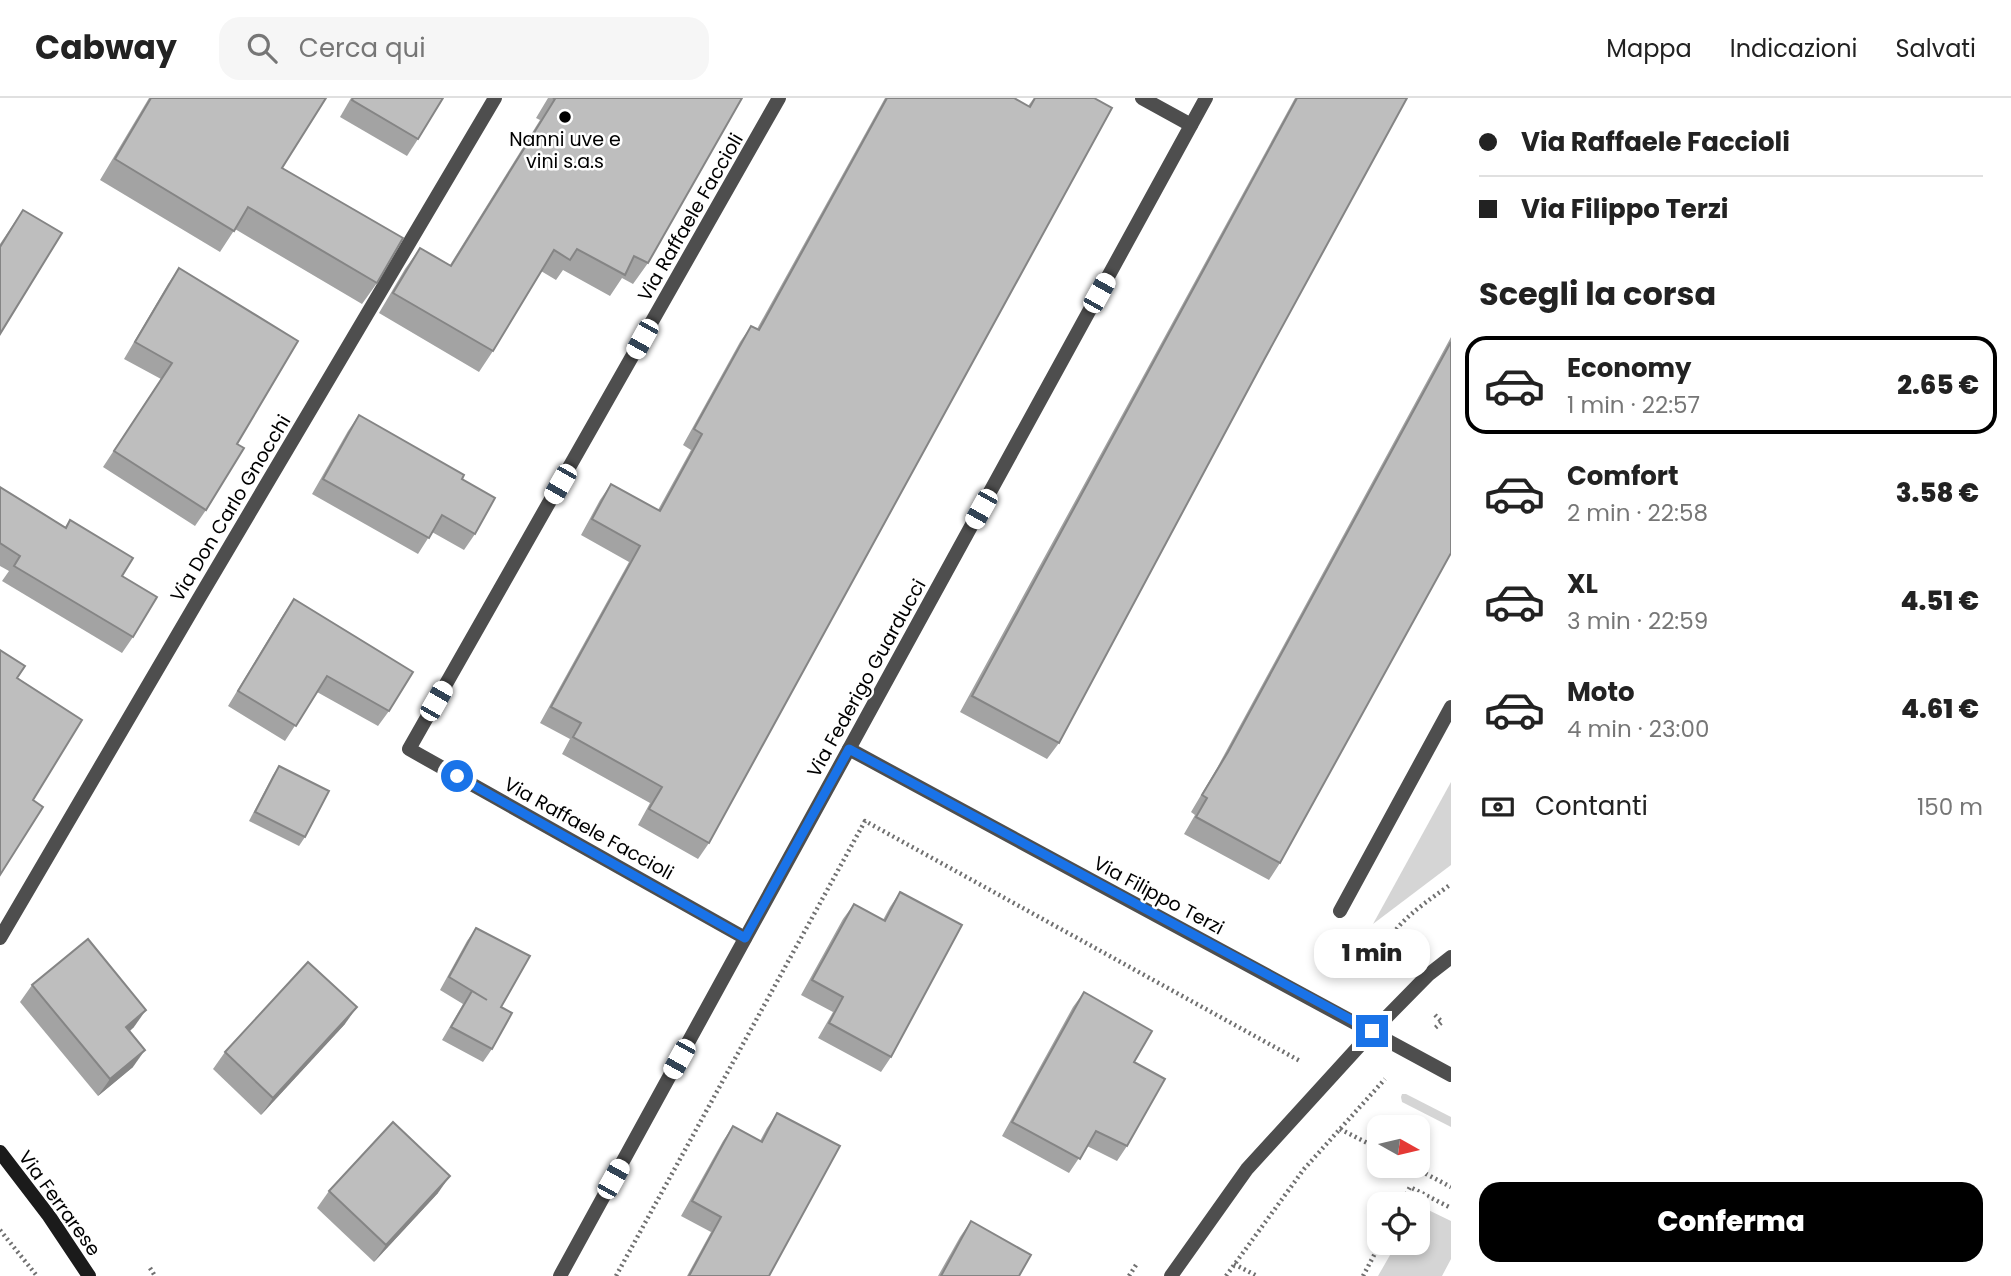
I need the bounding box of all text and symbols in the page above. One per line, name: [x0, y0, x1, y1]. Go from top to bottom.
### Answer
search box: [219, 17, 709, 80]
text: Cabway: [35, 24, 177, 71]
icon: search: [243, 29, 281, 67]
text: Cerca qui: [299, 30, 426, 66]
text: Mappa: [1606, 32, 1692, 65]
text: Indicazioni: [1730, 32, 1857, 65]
text: Salvati: [1895, 32, 1976, 65]
marker: Nanni uve e vini s.a.s: [557, 109, 573, 125]
text: Via Raffaele Faccioli: [1521, 124, 1790, 160]
place label: Nanni uve e vini s.a.s: [509, 126, 621, 175]
street label: Via Raffaele Faccioli: [631, 128, 750, 306]
text: Via Filippo Terzi: [1521, 191, 1729, 227]
car: [1080, 270, 1119, 316]
text: Scegli la corsa: [1479, 271, 1716, 316]
car: [623, 316, 662, 362]
text: Economy: [1567, 350, 1691, 386]
icon: car: [1483, 354, 1546, 417]
text: 2.65 €: [1897, 367, 1979, 403]
text: 1 min · 22:57: [1567, 389, 1700, 421]
street label: Via Don Carlo Gnocchi: [164, 410, 297, 607]
text: Comfort: [1567, 458, 1679, 494]
car: [541, 461, 580, 507]
icon: car: [1483, 462, 1546, 525]
text: 3.58 €: [1896, 475, 1979, 511]
car: [962, 486, 1001, 532]
text: 2 min · 22:58: [1567, 497, 1708, 529]
text: XL: [1567, 566, 1598, 602]
icon: car: [1483, 570, 1546, 633]
street label: Via Federigo Guarducci: [801, 574, 932, 782]
text: 4.51 €: [1901, 583, 1979, 619]
text: 3 min · 22:59: [1567, 605, 1708, 637]
text: Moto: [1567, 674, 1635, 710]
car: [417, 678, 456, 724]
icon: car: [1483, 678, 1546, 741]
text: 4.61 €: [1901, 691, 1979, 727]
text: 4 min · 23:00: [1567, 713, 1709, 745]
route start: [441, 760, 473, 792]
street label: Via Raffaele Faccioli: [499, 771, 678, 886]
icon: cash: [1479, 788, 1517, 826]
text: Contanti: [1535, 788, 1648, 824]
text: 150 m: [1917, 791, 1983, 823]
street label: Via Filippo Terzi: [1089, 850, 1229, 941]
callout: 1 min: [1314, 930, 1430, 978]
text: 1 min: [1342, 937, 1402, 969]
route end: [1356, 1015, 1388, 1047]
car: [660, 1036, 699, 1082]
north arrow: [1367, 1115, 1430, 1178]
map controls: [1367, 1115, 1430, 1255]
street label: Via Ferrarese: [12, 1145, 107, 1262]
car: [594, 1156, 633, 1202]
button: Conferma: [1479, 1182, 1983, 1262]
button: locate: [1367, 1192, 1430, 1255]

